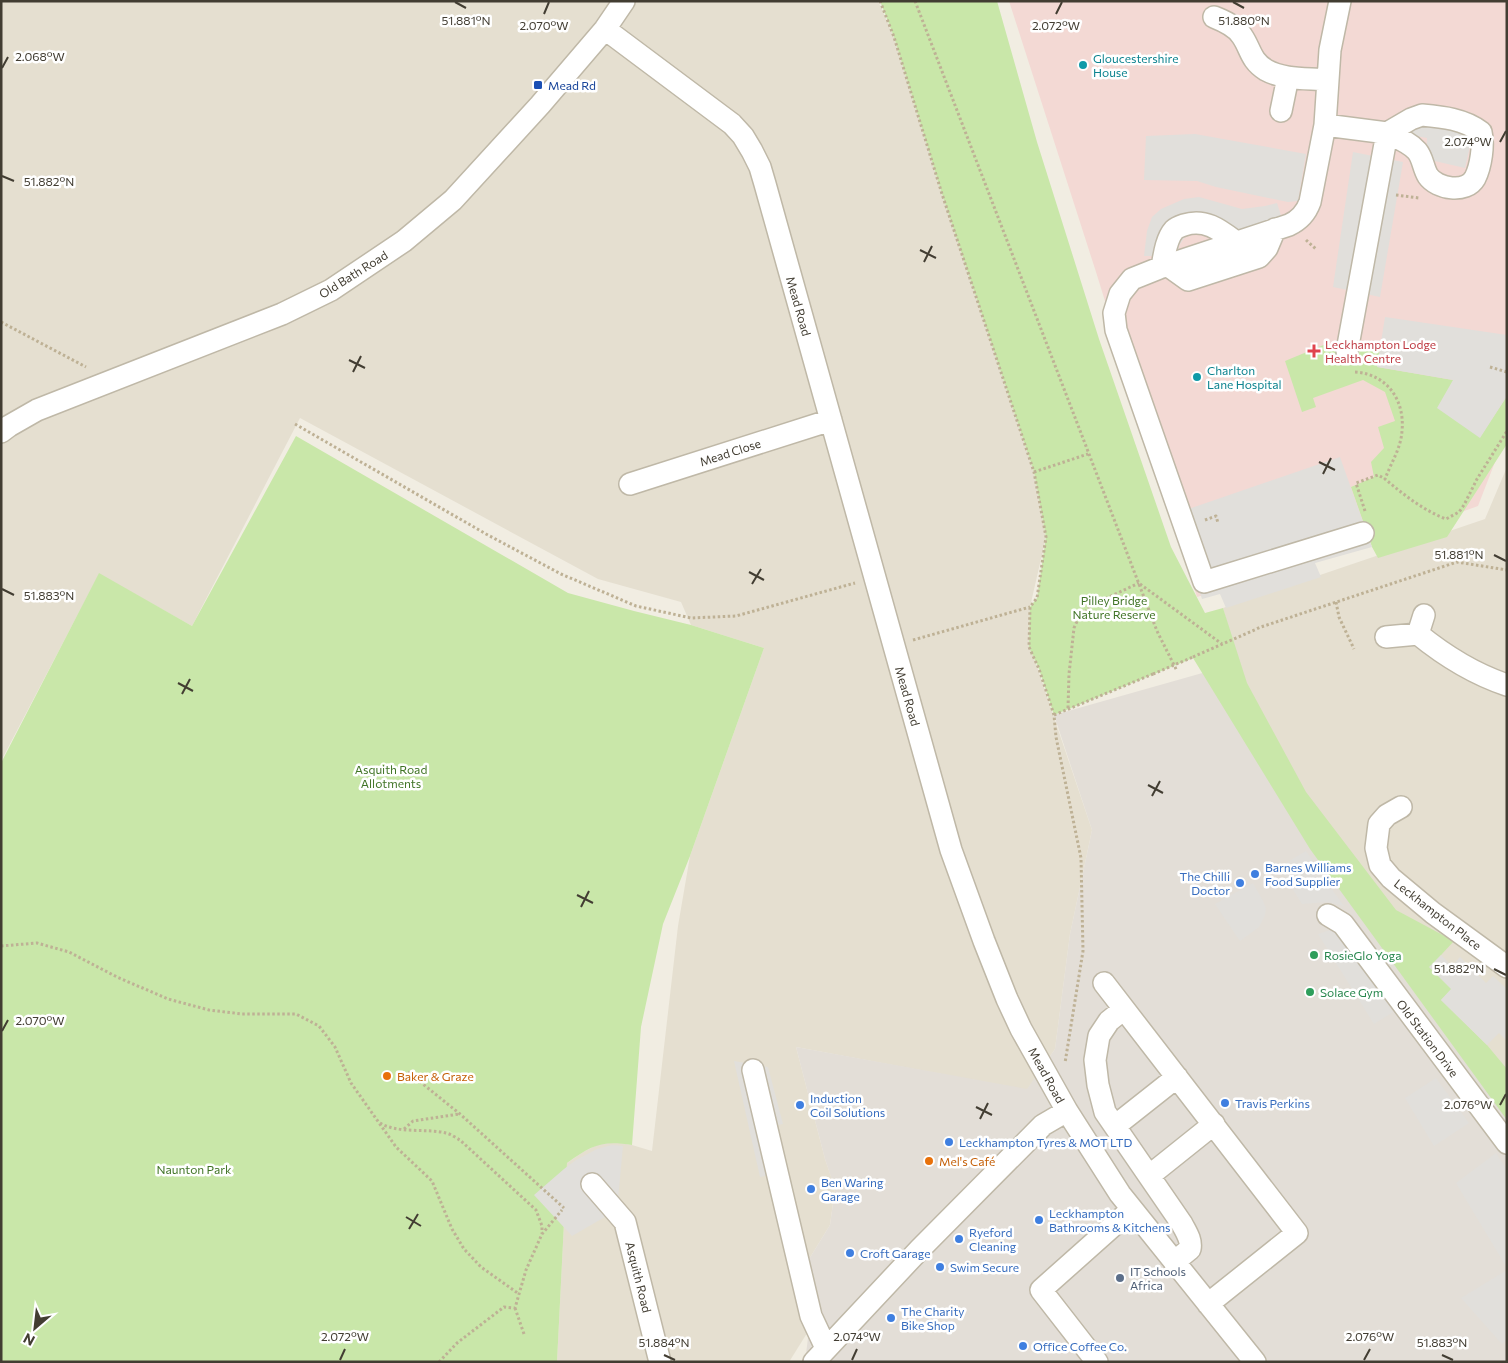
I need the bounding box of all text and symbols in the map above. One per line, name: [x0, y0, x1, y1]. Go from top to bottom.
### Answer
text: 51.881°N: [441, 13, 491, 27]
text: 51.880°N: [1218, 13, 1270, 27]
text: 2.070°W: [519, 18, 569, 32]
text: 2.072°W: [1032, 18, 1080, 32]
text: 2.068°W: [15, 49, 65, 63]
place label: Gloucestershire House: [1093, 51, 1179, 79]
marker: Gloucestershire House: [1077, 59, 1089, 71]
place label: Mead Rd: [548, 78, 596, 92]
marker: Mead Rd: [532, 79, 544, 91]
text: 2.074°W: [1444, 134, 1492, 148]
text: 51.882°N: [24, 174, 74, 188]
street label: Old Bath Road: [316, 247, 390, 301]
street label: Mead Road: [784, 275, 814, 337]
place label: Leckhampton Lodge Health Centre: [1325, 337, 1436, 365]
marker: Leckhampton Lodge Health Centre: [1307, 344, 1321, 358]
place label: Charlton Lane Hospital: [1207, 363, 1282, 391]
marker: Charlton Lane Hospital: [1191, 371, 1203, 383]
street label: Mead Close: [698, 436, 762, 468]
text: 51.881°N: [1434, 547, 1484, 561]
text: 51.883°N: [24, 588, 74, 602]
park label: Pilley Bridge Nature Reserve: [1073, 593, 1156, 621]
street label: Mead Road: [893, 665, 923, 727]
park label: Asquith Road Allotments: [355, 762, 427, 790]
place label: Barnes Williams Food Supplier: [1265, 860, 1352, 888]
marker: Barnes Williams Food Supplier: [1249, 868, 1261, 880]
place label: The Chilli Doctor: [1179, 869, 1230, 897]
street label: Leckhampton Place: [1392, 876, 1484, 952]
marker: The Chilli Doctor: [1234, 877, 1246, 889]
place label: RosieGlo Yoga: [1324, 948, 1401, 962]
marker: RosieGlo Yoga: [1308, 949, 1320, 961]
text: 51.882°N: [1434, 961, 1484, 975]
place label: Solace Gym: [1320, 985, 1383, 999]
marker: Solace Gym: [1304, 986, 1316, 998]
street label: Old Station Drive: [1394, 996, 1462, 1080]
text: 2.070°W: [15, 1013, 65, 1027]
street label: Mead Road: [1026, 1045, 1068, 1105]
place label: Baker & Graze: [397, 1069, 474, 1083]
marker: Baker & Graze: [381, 1070, 393, 1082]
place label: Induction Coil Solutions: [810, 1091, 885, 1119]
place label: Travis Perkins: [1235, 1096, 1310, 1110]
marker: Travis Perkins: [1219, 1097, 1231, 1109]
text: 2.076°W: [1444, 1097, 1492, 1111]
marker: Induction Coil Solutions: [794, 1099, 806, 1111]
place label: Leckhampton Tyres & MOT LTD: [959, 1135, 1132, 1149]
marker: Leckhampton Tyres & MOT LTD: [943, 1136, 955, 1148]
place label: Mel's Café: [939, 1154, 995, 1168]
marker: Mel's Café: [923, 1155, 935, 1167]
park label: Naunton Park: [156, 1162, 232, 1176]
place label: Ben Waring Garage: [821, 1175, 884, 1203]
marker: Ben Waring Garage: [805, 1183, 817, 1195]
place label: Leckhampton Bathrooms & Kitchens: [1049, 1206, 1171, 1234]
marker: Leckhampton Bathrooms & Kitchens: [1033, 1214, 1045, 1226]
place label: Ryeford Cleaning: [969, 1225, 1017, 1253]
marker: Ryeford Cleaning: [953, 1233, 965, 1245]
street label: Asquith Road: [623, 1240, 655, 1314]
place label: Croft Garage: [860, 1246, 931, 1260]
marker: Croft Garage: [844, 1247, 856, 1259]
place label: Swim Secure: [950, 1260, 1019, 1274]
marker: Swim Secure: [934, 1261, 946, 1273]
place label: IT Schools Africa: [1130, 1264, 1186, 1292]
marker: IT Schools Africa: [1114, 1272, 1126, 1284]
north arrow: [10, 1303, 60, 1353]
place label: The Charity Bike Shop: [901, 1304, 965, 1332]
marker: The Charity Bike Shop: [885, 1312, 897, 1324]
text: 2.072°W: [321, 1329, 369, 1343]
text: 2.074°W: [833, 1329, 881, 1343]
text: 2.076°W: [1346, 1329, 1394, 1343]
text: N: [20, 1330, 37, 1350]
text: 51.884°N: [638, 1335, 690, 1349]
text: 51.883°N: [1417, 1335, 1467, 1349]
place label: Office Coffee Co.: [1033, 1339, 1127, 1353]
marker: Office Coffee Co.: [1017, 1340, 1029, 1352]

